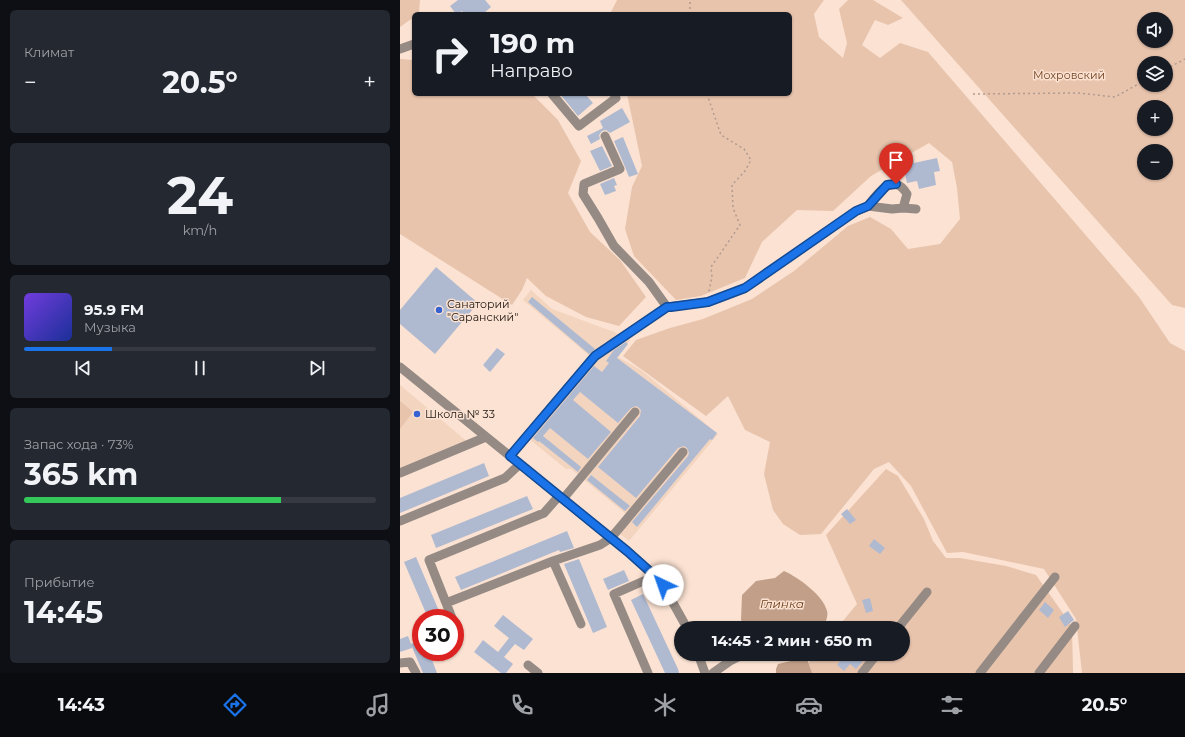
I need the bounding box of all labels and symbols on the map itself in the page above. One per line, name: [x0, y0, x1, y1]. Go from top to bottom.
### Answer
park label: Мохровский: [1033, 68, 1105, 82]
pin: [879, 143, 913, 184]
place label: Санаторий "Саранский": [447, 297, 518, 324]
marker: Санаторий "Саранский": [434, 305, 444, 315]
place label: Школа № 33: [425, 407, 495, 421]
marker: Школа № 33: [412, 409, 422, 419]
position arrow: [642, 564, 684, 606]
water label: Глинка: [760, 596, 804, 611]
speed limit sign: 30: [412, 609, 464, 661]

